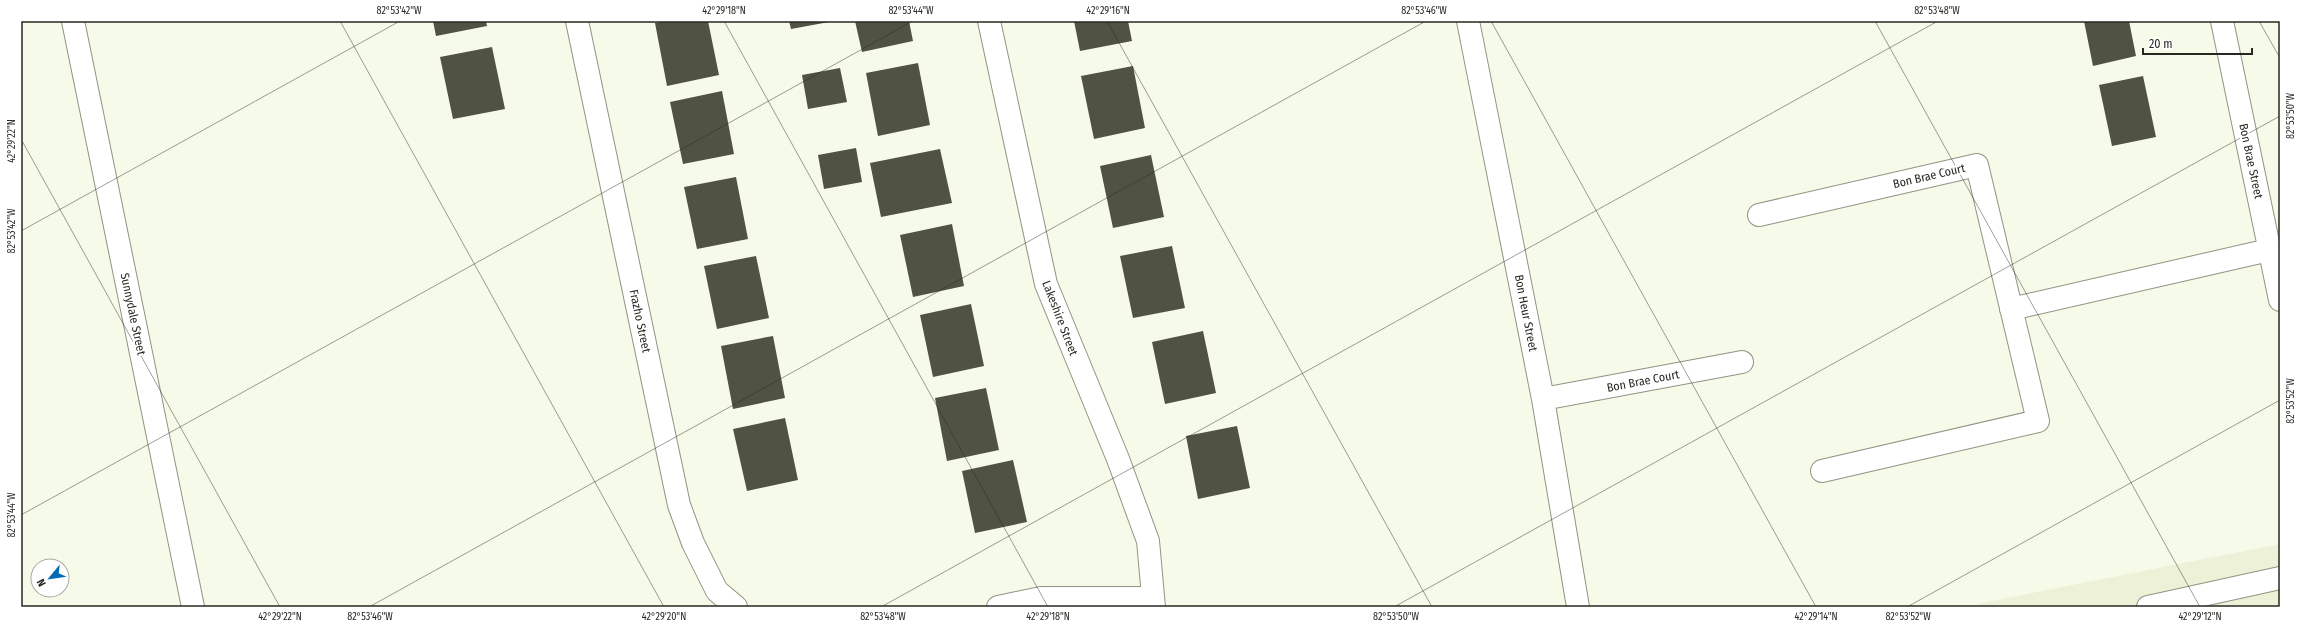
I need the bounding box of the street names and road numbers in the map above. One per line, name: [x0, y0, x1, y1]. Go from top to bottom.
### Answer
street label: Bon Brae Street: [2236, 122, 2266, 200]
street label: Bon Brae Court: [1892, 161, 1966, 191]
street label: Sunnydale Street: [117, 272, 149, 356]
street label: Bon Heur Street: [1512, 273, 1540, 353]
street label: Lakeshire Street: [1039, 279, 1081, 358]
street label: Frazho Street: [626, 288, 654, 354]
street label: Bon Brae Court: [1606, 367, 1681, 395]

